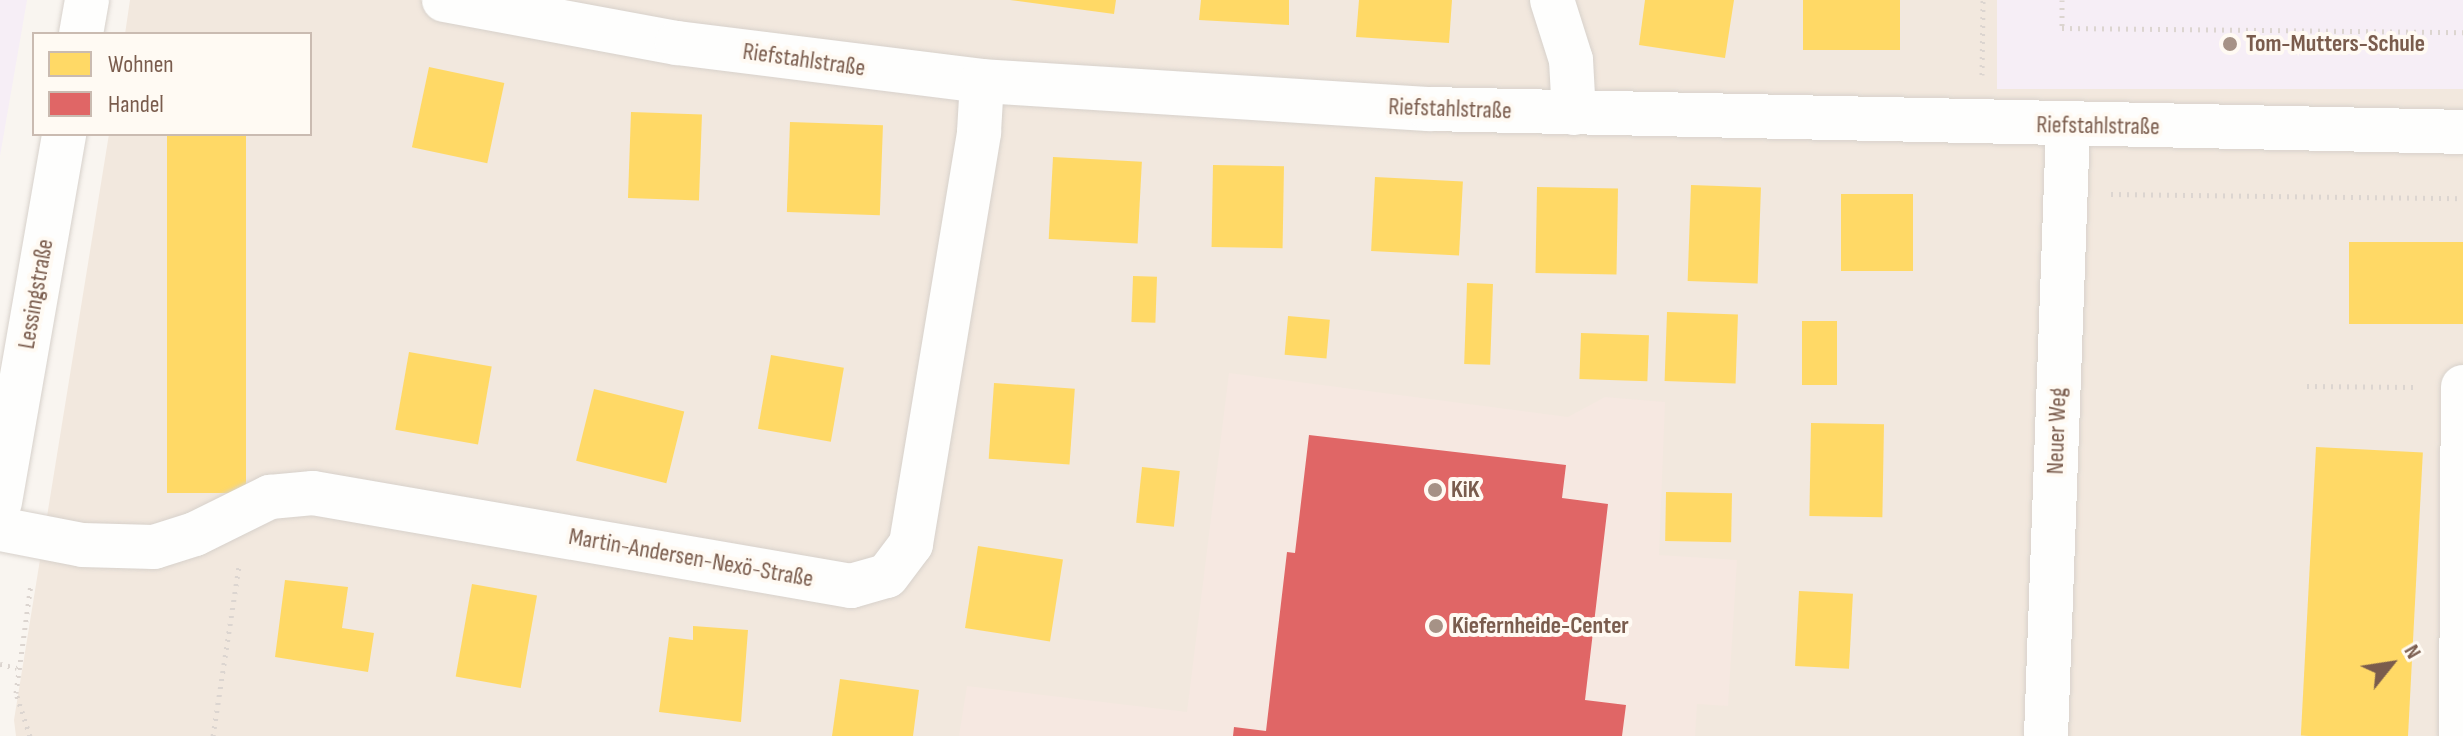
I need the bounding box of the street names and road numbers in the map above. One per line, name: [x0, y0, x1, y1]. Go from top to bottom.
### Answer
street label: Riefstahlstraße: [741, 37, 867, 83]
street label: Riefstahlstraße: [1388, 92, 1512, 126]
street label: Riefstahlstraße: [2036, 111, 2160, 141]
street label: Lessingstraße: [12, 237, 60, 351]
street label: Neuer Weg: [2041, 387, 2073, 475]
street label: Martin-Andersen-Nexö-Straße: [567, 522, 815, 594]

